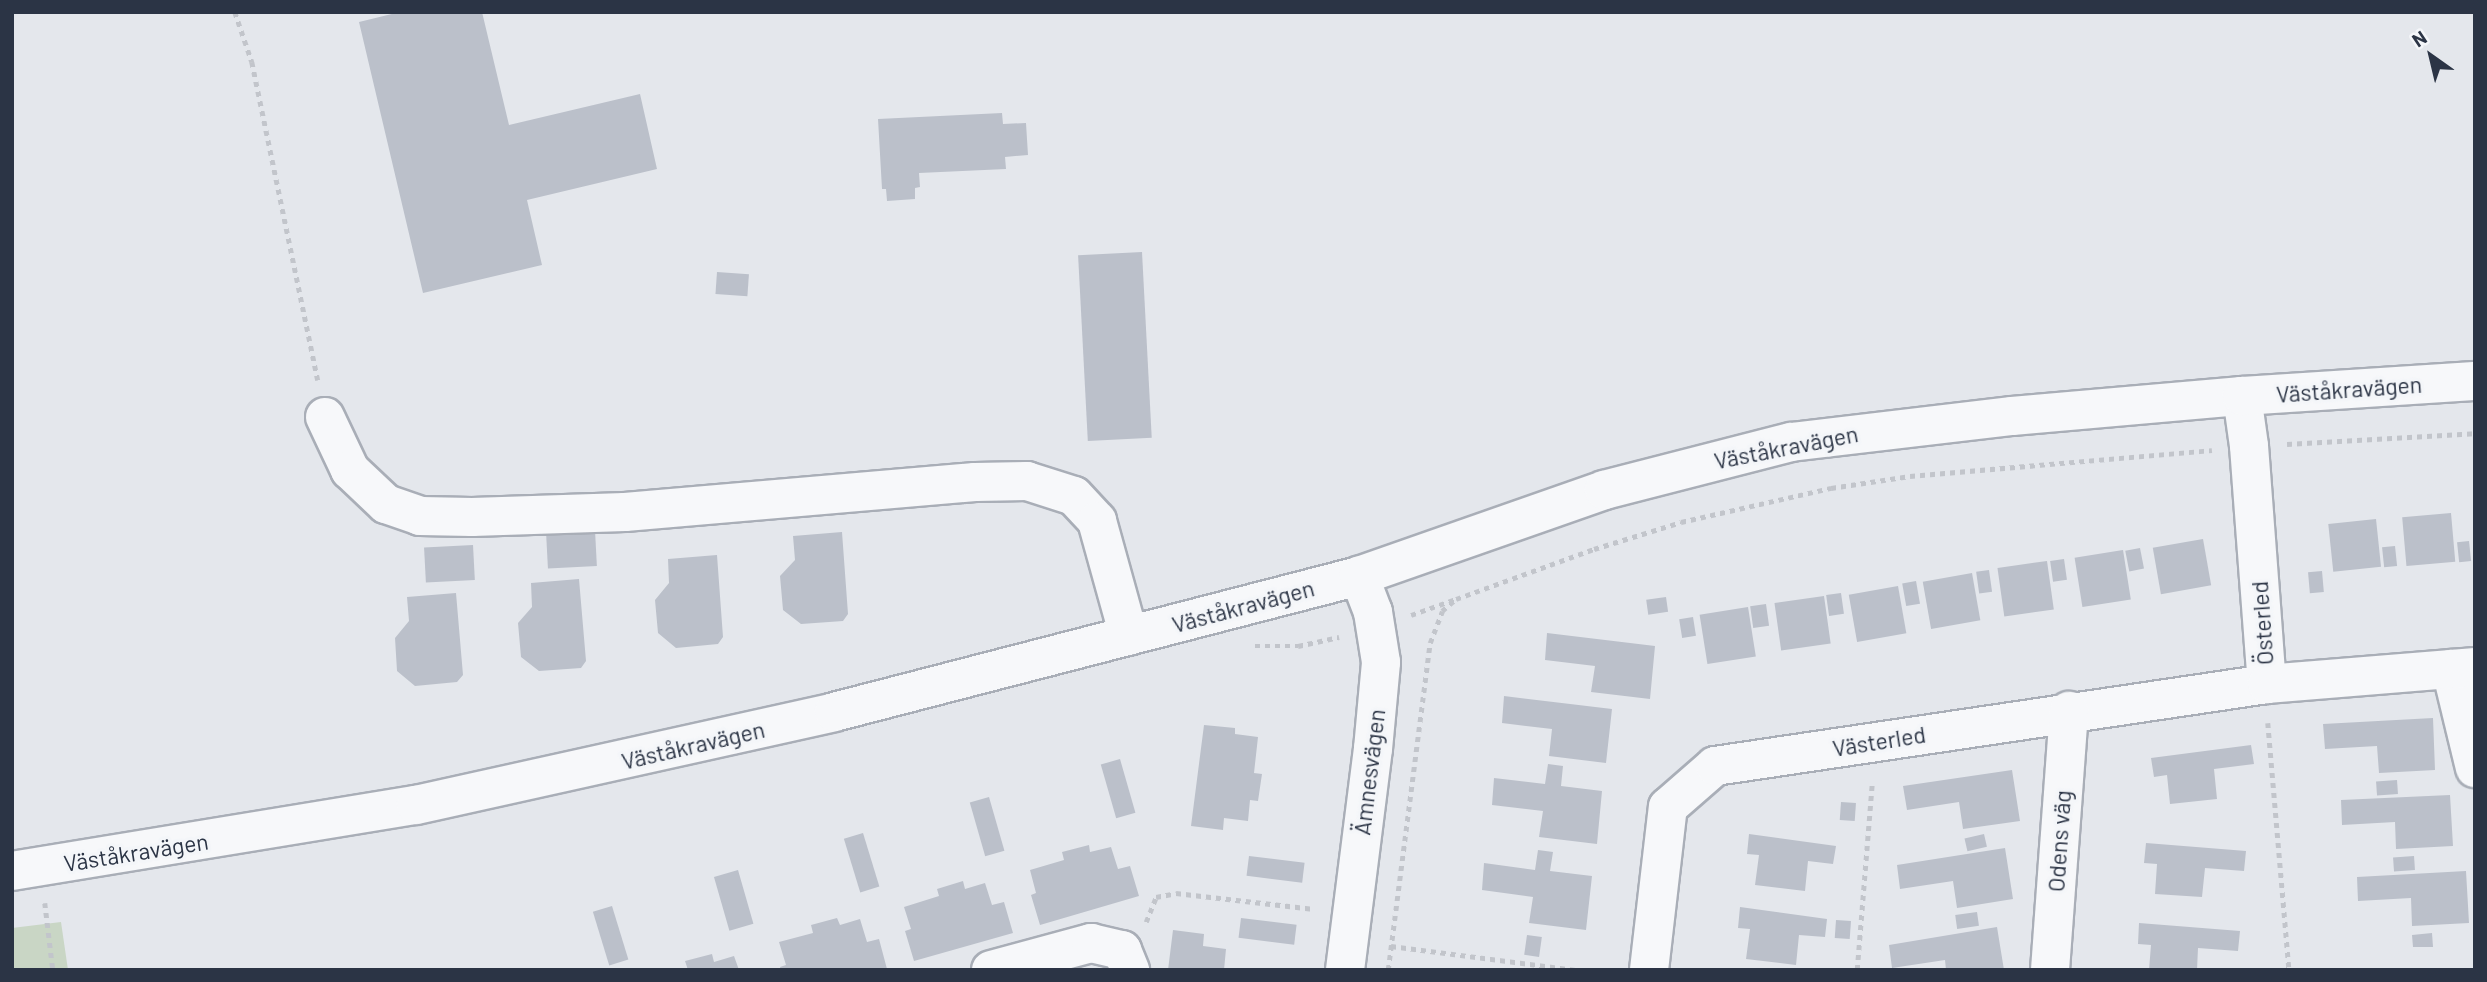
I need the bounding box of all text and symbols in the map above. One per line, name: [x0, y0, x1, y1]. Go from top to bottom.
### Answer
north arrow: [2396, 21, 2466, 91]
text: N: [2407, 25, 2431, 51]
street label: Väståkravägen: [2275, 370, 2423, 408]
street label: Väståkravägen: [1712, 420, 1860, 474]
street label: Väståkravägen: [1169, 574, 1317, 638]
street label: Österled: [2245, 580, 2279, 666]
street label: Ämnesvägen: [1348, 707, 1390, 837]
street label: Väståkravägen: [619, 715, 767, 775]
street label: Västerled: [1830, 720, 1928, 762]
street label: Odens väg: [2042, 789, 2076, 893]
street label: Väståkravägen: [62, 827, 210, 877]

